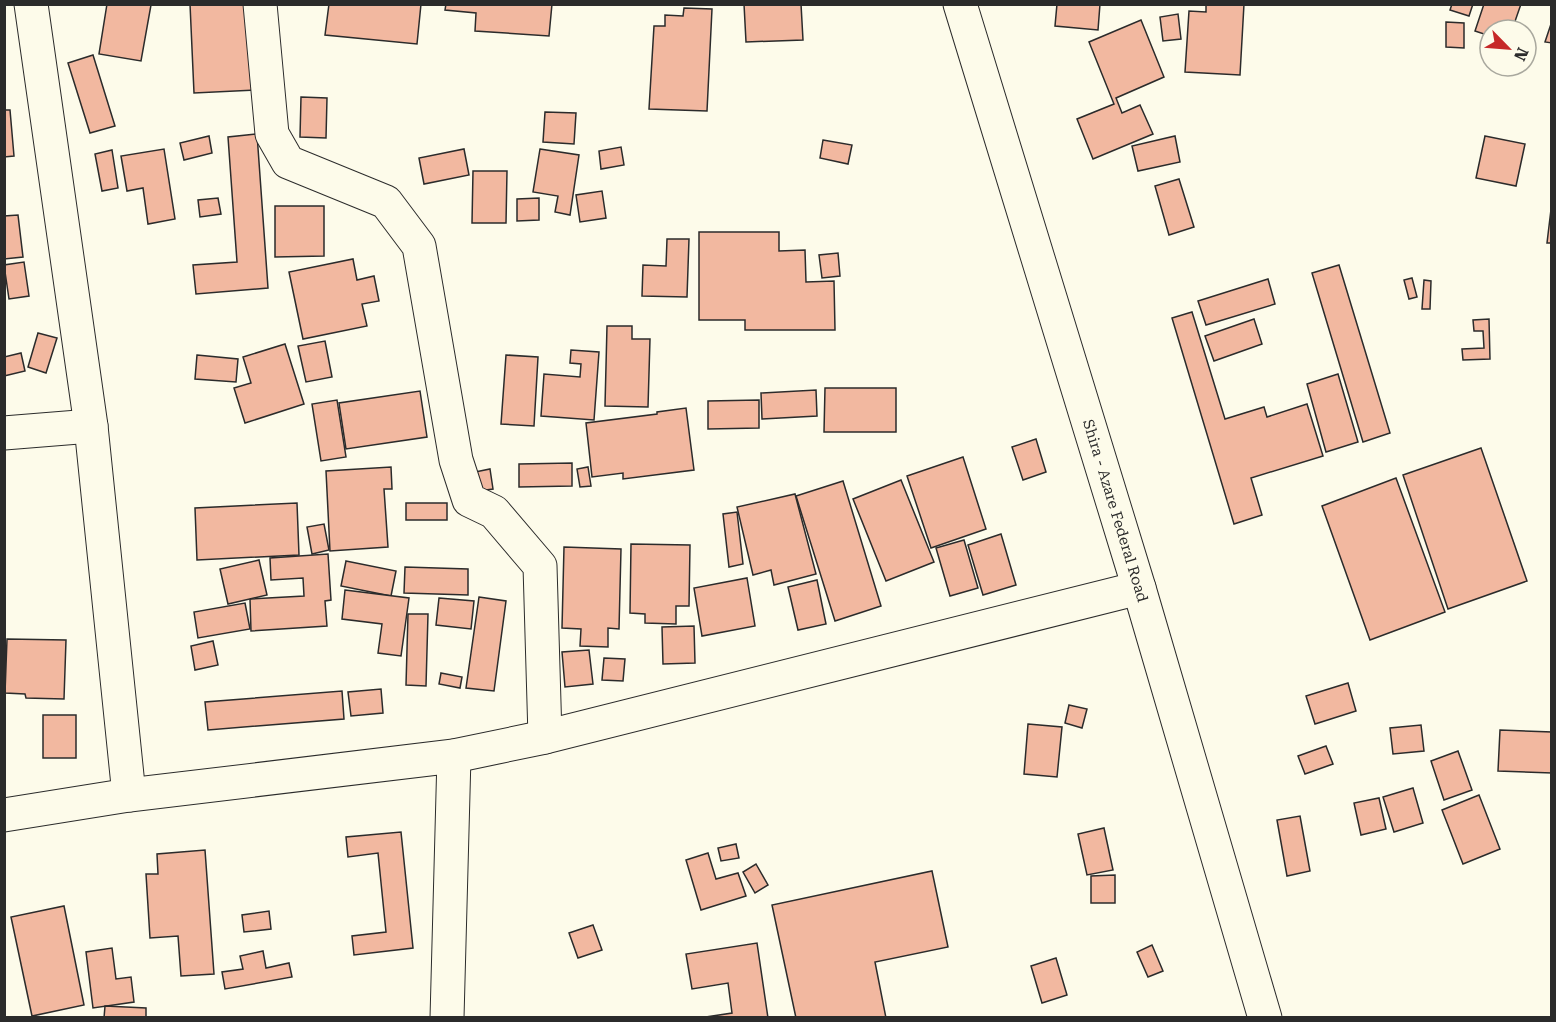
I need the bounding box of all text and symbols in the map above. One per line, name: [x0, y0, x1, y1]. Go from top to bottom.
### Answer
north arrow: [1478, 18, 1538, 78]
text: N: [1510, 45, 1532, 64]
street label: Shira - Azare Federal Road: [1079, 417, 1152, 605]

